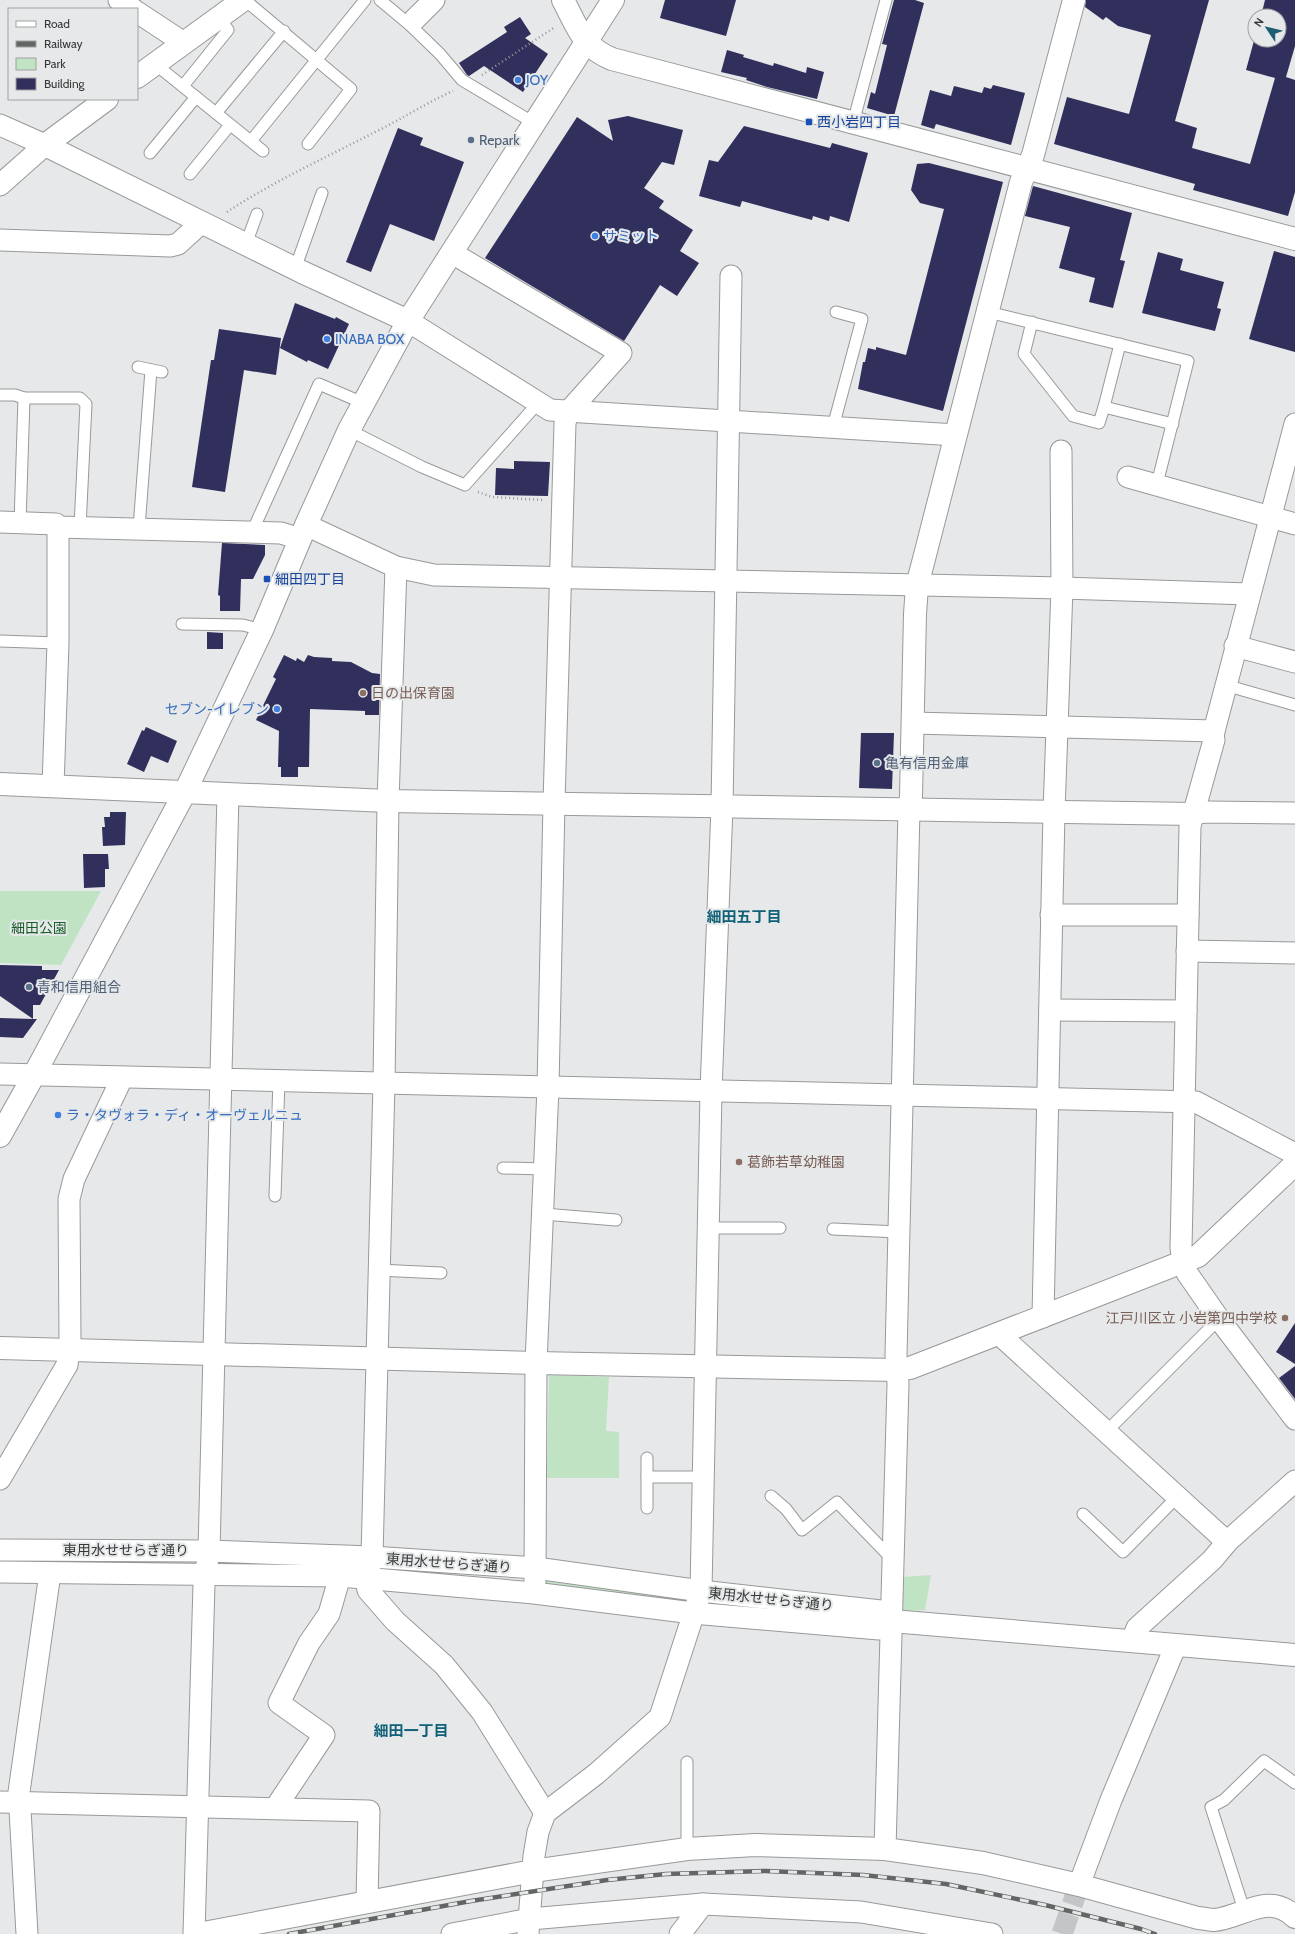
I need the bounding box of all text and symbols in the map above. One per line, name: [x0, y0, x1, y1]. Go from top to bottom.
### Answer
legend: [8, 8, 138, 100]
north arrow: [1247, 8, 1287, 48]
text: N: [1251, 15, 1267, 29]
text: Road: [44, 16, 70, 31]
text: Railway: [44, 36, 82, 51]
text: Park: [44, 56, 66, 71]
place label: JOY: [525, 71, 549, 89]
marker: JOY: [513, 75, 523, 85]
text: Building: [44, 76, 86, 91]
place label: 西小岩四丁目: [817, 113, 901, 131]
marker: 西小岩四丁目: [804, 117, 814, 127]
place label: Repark: [479, 131, 520, 149]
marker: Repark: [466, 135, 476, 145]
place label: サミット: [603, 227, 659, 245]
marker: サミット: [590, 231, 600, 241]
place label: INABA BOX: [335, 330, 405, 348]
marker: INABA BOX: [322, 334, 332, 344]
place label: 細田四丁目: [275, 570, 345, 588]
marker: 細田四丁目: [262, 574, 272, 584]
place label: 日の出保育園: [371, 684, 455, 702]
marker: 日の出保育園: [358, 688, 368, 698]
place label: セブン-イレブン: [165, 700, 269, 718]
marker: セブン-イレブン: [272, 704, 282, 714]
place label: 亀有信用金庫: [885, 754, 969, 772]
marker: 亀有信用金庫: [872, 758, 882, 768]
district label: 細田五丁目: [706, 908, 782, 926]
park label: 細田公園: [11, 919, 67, 937]
place label: 青和信用組合: [37, 978, 121, 996]
marker: 青和信用組合: [24, 982, 34, 992]
place label: ラ・タヴォラ・ディ・オーヴェルニュ: [66, 1106, 303, 1124]
marker: ラ・タヴォラ・ディ・オーヴェルニュ: [53, 1110, 63, 1120]
place label: 葛飾若草幼稚園: [747, 1153, 845, 1171]
marker: 葛飾若草幼稚園: [734, 1157, 744, 1167]
place label: 江戸川区立 小岩第四中学校: [1106, 1309, 1277, 1327]
marker: 江戸川区立 小岩第四中学校: [1280, 1313, 1290, 1323]
street label: 東用水せせらぎ通り: [63, 1541, 189, 1559]
street label: 東用水せせらぎ通り: [386, 1550, 512, 1576]
street label: 東用水せせらぎ通り: [707, 1583, 835, 1615]
district label: 細田一丁目: [373, 1722, 449, 1740]

